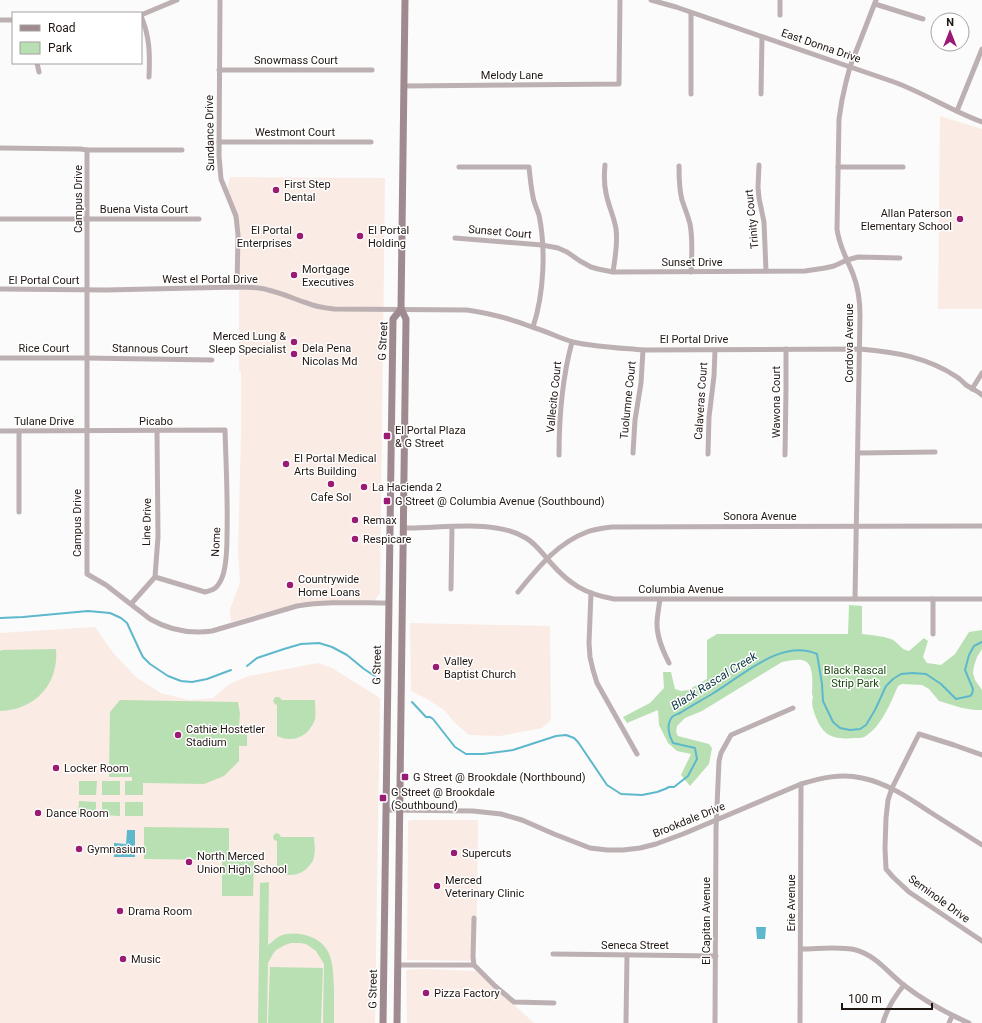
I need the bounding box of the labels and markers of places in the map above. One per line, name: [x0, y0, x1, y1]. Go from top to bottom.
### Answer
place label: First Step Dental: [284, 178, 331, 204]
marker: First Step Dental: [271, 185, 281, 195]
place label: Allan Paterson Elementary School: [861, 207, 952, 233]
marker: Allan Paterson Elementary School: [955, 214, 965, 224]
place label: El Portal Enterprises: [237, 224, 292, 250]
place label: El Portal Holding: [368, 224, 409, 250]
marker: El Portal Enterprises: [295, 231, 305, 241]
marker: El Portal Holding: [355, 231, 365, 241]
place label: Mortgage Executives: [302, 263, 355, 289]
marker: Mortgage Executives: [289, 270, 299, 280]
place label: Merced Lung & Sleep Specialist: [209, 330, 286, 356]
marker: Merced Lung & Sleep Specialist: [289, 337, 299, 347]
place label: Dela Pena Nicolas Md: [302, 342, 357, 368]
marker: Dela Pena Nicolas Md: [289, 349, 299, 359]
place label: El Portal Plaza & G Street: [395, 424, 466, 450]
marker: El Portal Plaza & G Street: [382, 431, 392, 441]
place label: El Portal Medical Arts Building: [294, 452, 377, 478]
marker: El Portal Medical Arts Building: [281, 459, 291, 469]
marker: Cafe Sol: [326, 479, 336, 489]
place label: La Hacienda 2: [372, 481, 442, 494]
marker: La Hacienda 2: [359, 482, 369, 492]
place label: Cafe Sol: [311, 491, 351, 504]
place label: G Street @ Columbia Avenue (Southbound): [395, 495, 605, 508]
marker: G Street @ Columbia Avenue (Southbound): [382, 496, 392, 506]
place label: Remax: [363, 514, 397, 527]
marker: Remax: [350, 515, 360, 525]
place label: Respicare: [363, 533, 412, 546]
marker: Respicare: [350, 534, 360, 544]
place label: Countrywide Home Loans: [298, 573, 361, 599]
marker: Countrywide Home Loans: [285, 580, 295, 590]
place label: Valley Baptist Church: [444, 655, 516, 681]
marker: Valley Baptist Church: [431, 662, 441, 672]
place label: Cathie Hostetler Stadium: [186, 723, 265, 749]
marker: Cathie Hostetler Stadium: [173, 730, 183, 740]
place label: Locker Room: [64, 762, 129, 775]
marker: Locker Room: [51, 763, 61, 773]
place label: G Street @ Brookdale (Northbound): [413, 771, 586, 784]
marker: G Street @ Brookdale (Northbound): [400, 772, 410, 782]
place label: G Street @ Brookdale (Southbound): [391, 786, 495, 812]
marker: G Street @ Brookdale (Southbound): [378, 793, 388, 803]
place label: Dance Room: [46, 807, 109, 820]
marker: Dance Room: [33, 808, 43, 818]
place label: Gymnasium: [87, 843, 145, 856]
marker: Gymnasium: [74, 844, 84, 854]
place label: Supercuts: [462, 847, 512, 860]
marker: Supercuts: [449, 848, 459, 858]
place label: North Merced Union High School: [197, 850, 287, 876]
marker: North Merced Union High School: [184, 857, 194, 867]
place label: Merced Veterinary Clinic: [445, 874, 525, 900]
marker: Merced Veterinary Clinic: [432, 881, 442, 891]
place label: Drama Room: [128, 905, 192, 918]
marker: Drama Room: [115, 906, 125, 916]
place label: Music: [131, 953, 161, 966]
marker: Music: [118, 954, 128, 964]
place label: Pizza Factory: [434, 987, 500, 1000]
marker: Pizza Factory: [421, 988, 431, 998]

